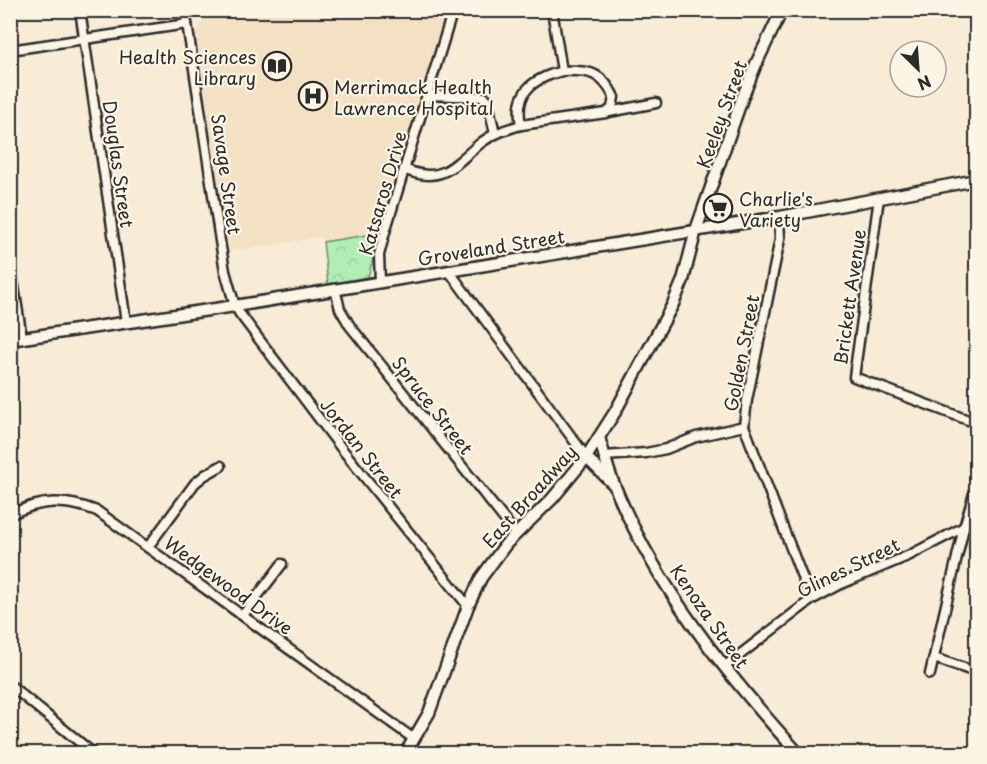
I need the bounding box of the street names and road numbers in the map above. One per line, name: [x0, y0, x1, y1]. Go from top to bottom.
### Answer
street label: Keeley Street: [689, 56, 753, 172]
street label: Douglas Street: [97, 99, 141, 229]
street label: Savage Street: [205, 112, 249, 236]
street label: Katsaros Drive: [351, 128, 413, 258]
street label: Groveland Street: [416, 222, 566, 272]
street label: Brickett Avenue: [826, 227, 872, 367]
street label: Golden Street: [716, 292, 766, 414]
street label: Spruce Street: [386, 350, 480, 460]
street label: Jordan Street: [314, 392, 410, 504]
street label: East Broadway: [475, 439, 583, 553]
street label: Wedgewood Drive: [159, 529, 299, 641]
street label: Glines Street: [792, 530, 904, 604]
street label: Kenoza Street: [664, 559, 756, 673]

